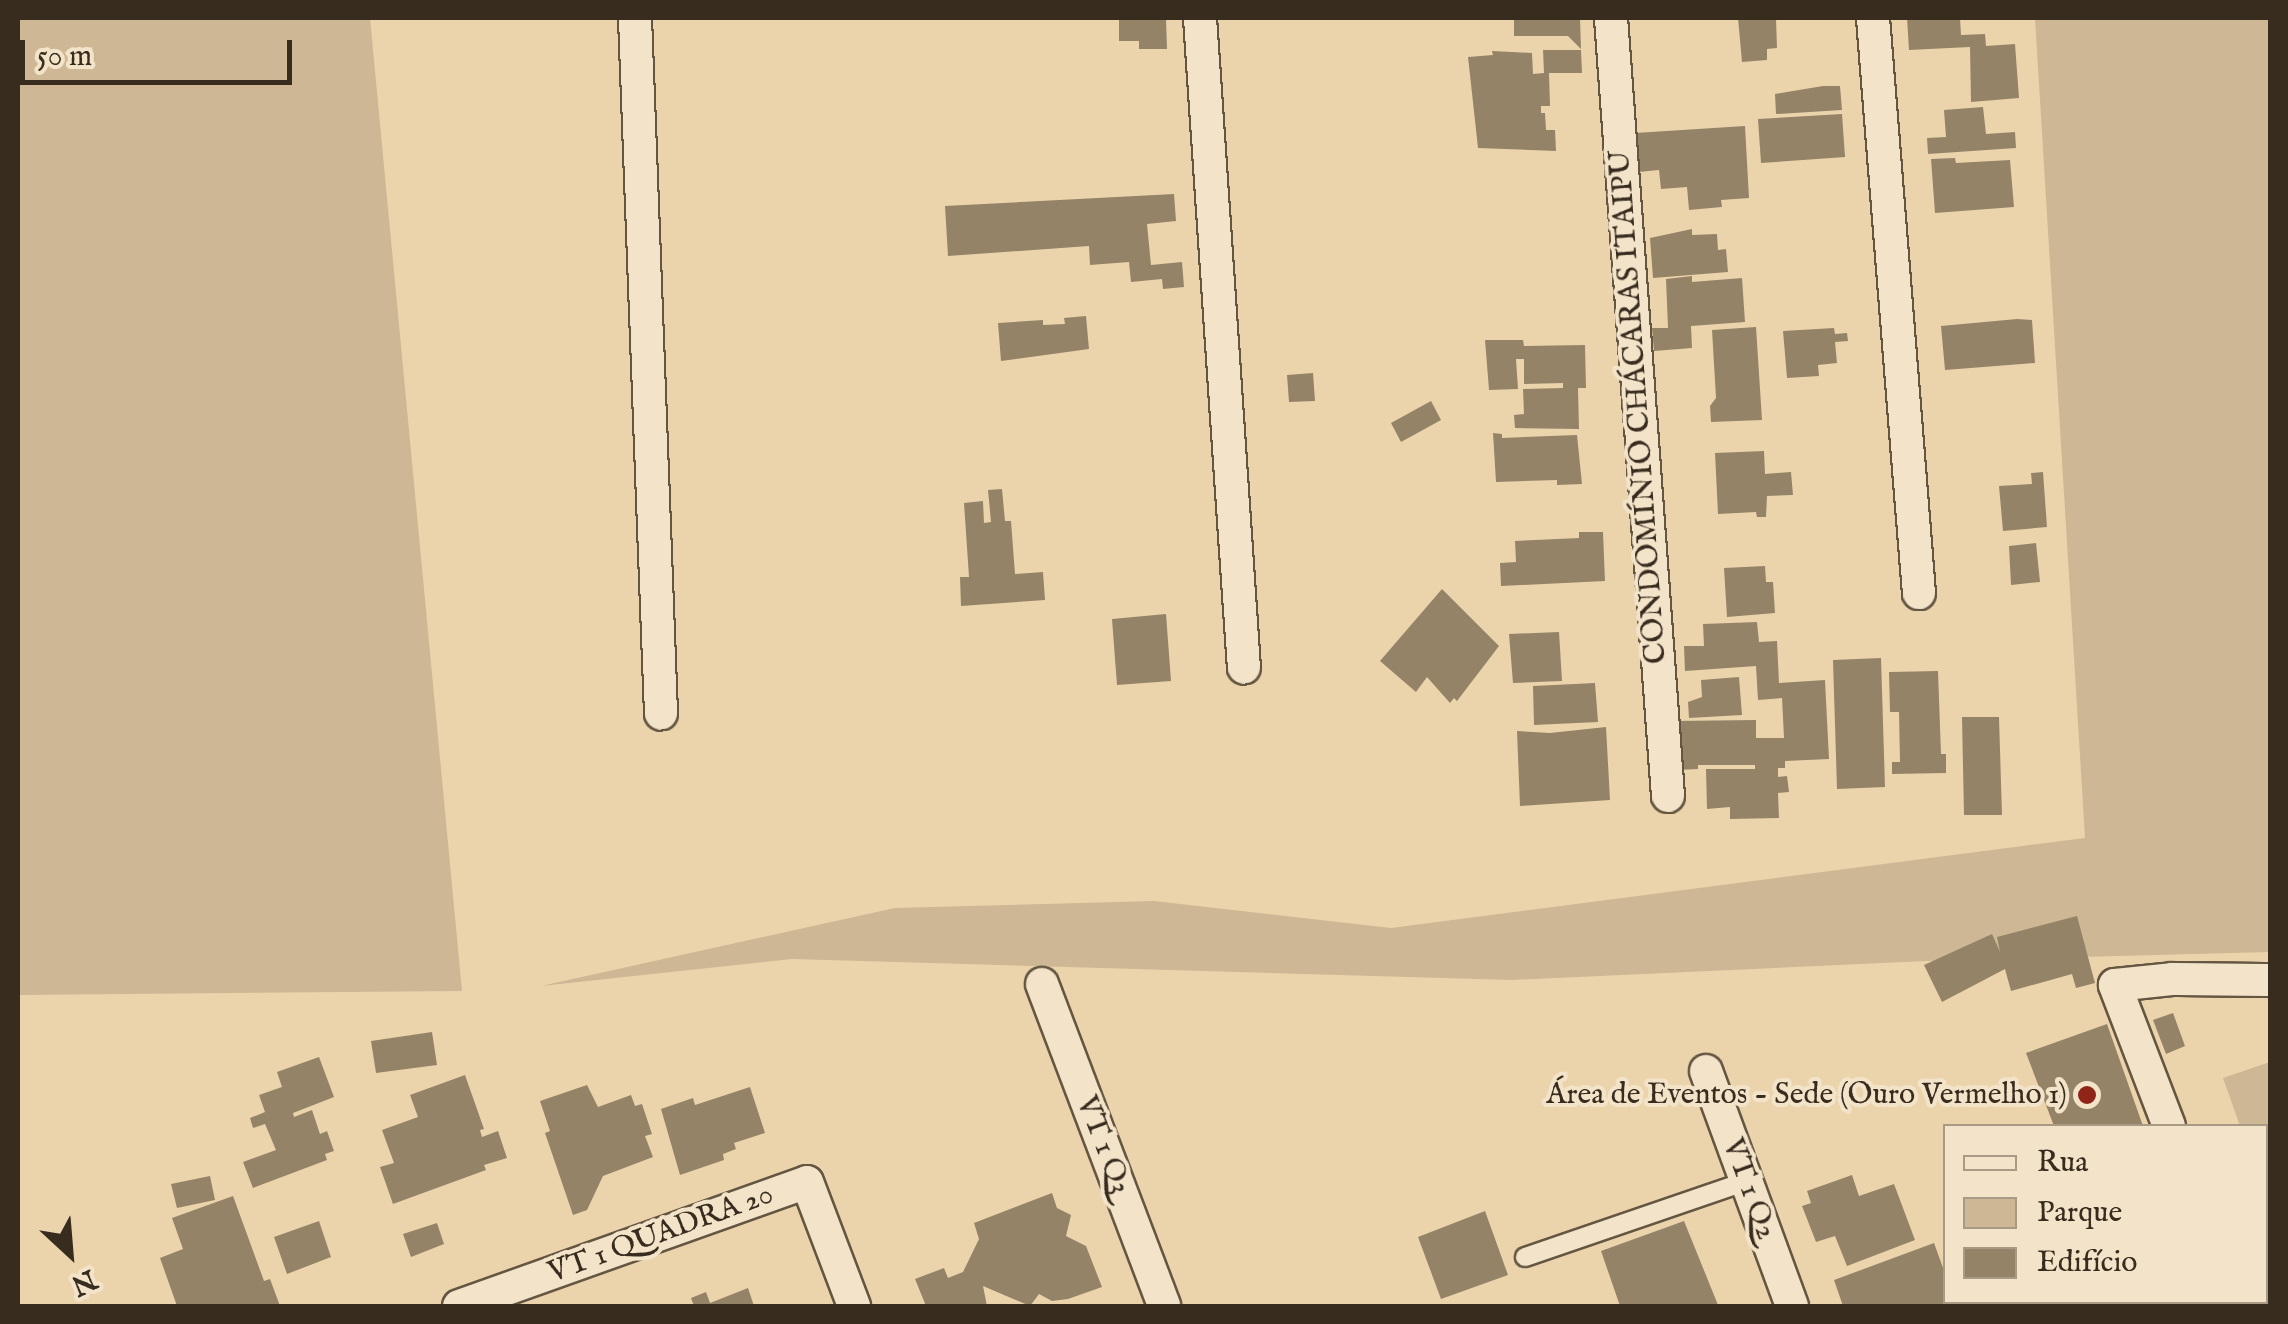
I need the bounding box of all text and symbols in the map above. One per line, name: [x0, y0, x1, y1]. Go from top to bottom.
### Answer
scale bar: [25, 20, 298, 82]
text: 50 m: [37, 38, 92, 76]
street label: CONDOMÍNIO CHÁCARAS ITAIPU: [1603, 149, 1675, 665]
place label: Área de Eventos - Sede (Ouro Vermelho 1): [1546, 1077, 2067, 1113]
marker: Área de Eventos - Sede (Ouro Vermelho 1): [2076, 1084, 2098, 1106]
street label: VT 1 Q3: [1068, 1091, 1138, 1199]
legend: [1943, 1124, 2268, 1304]
street label: VT 1 Q2: [1714, 1134, 1784, 1244]
text: Rua: [2037, 1144, 2088, 1182]
street label: VT 1 QUADRA 20: [544, 1177, 778, 1291]
text: Parque: [2037, 1194, 2122, 1232]
north arrow: [20, 1204, 120, 1304]
text: Edifício: [2037, 1244, 2138, 1282]
text: N: [65, 1260, 102, 1302]

